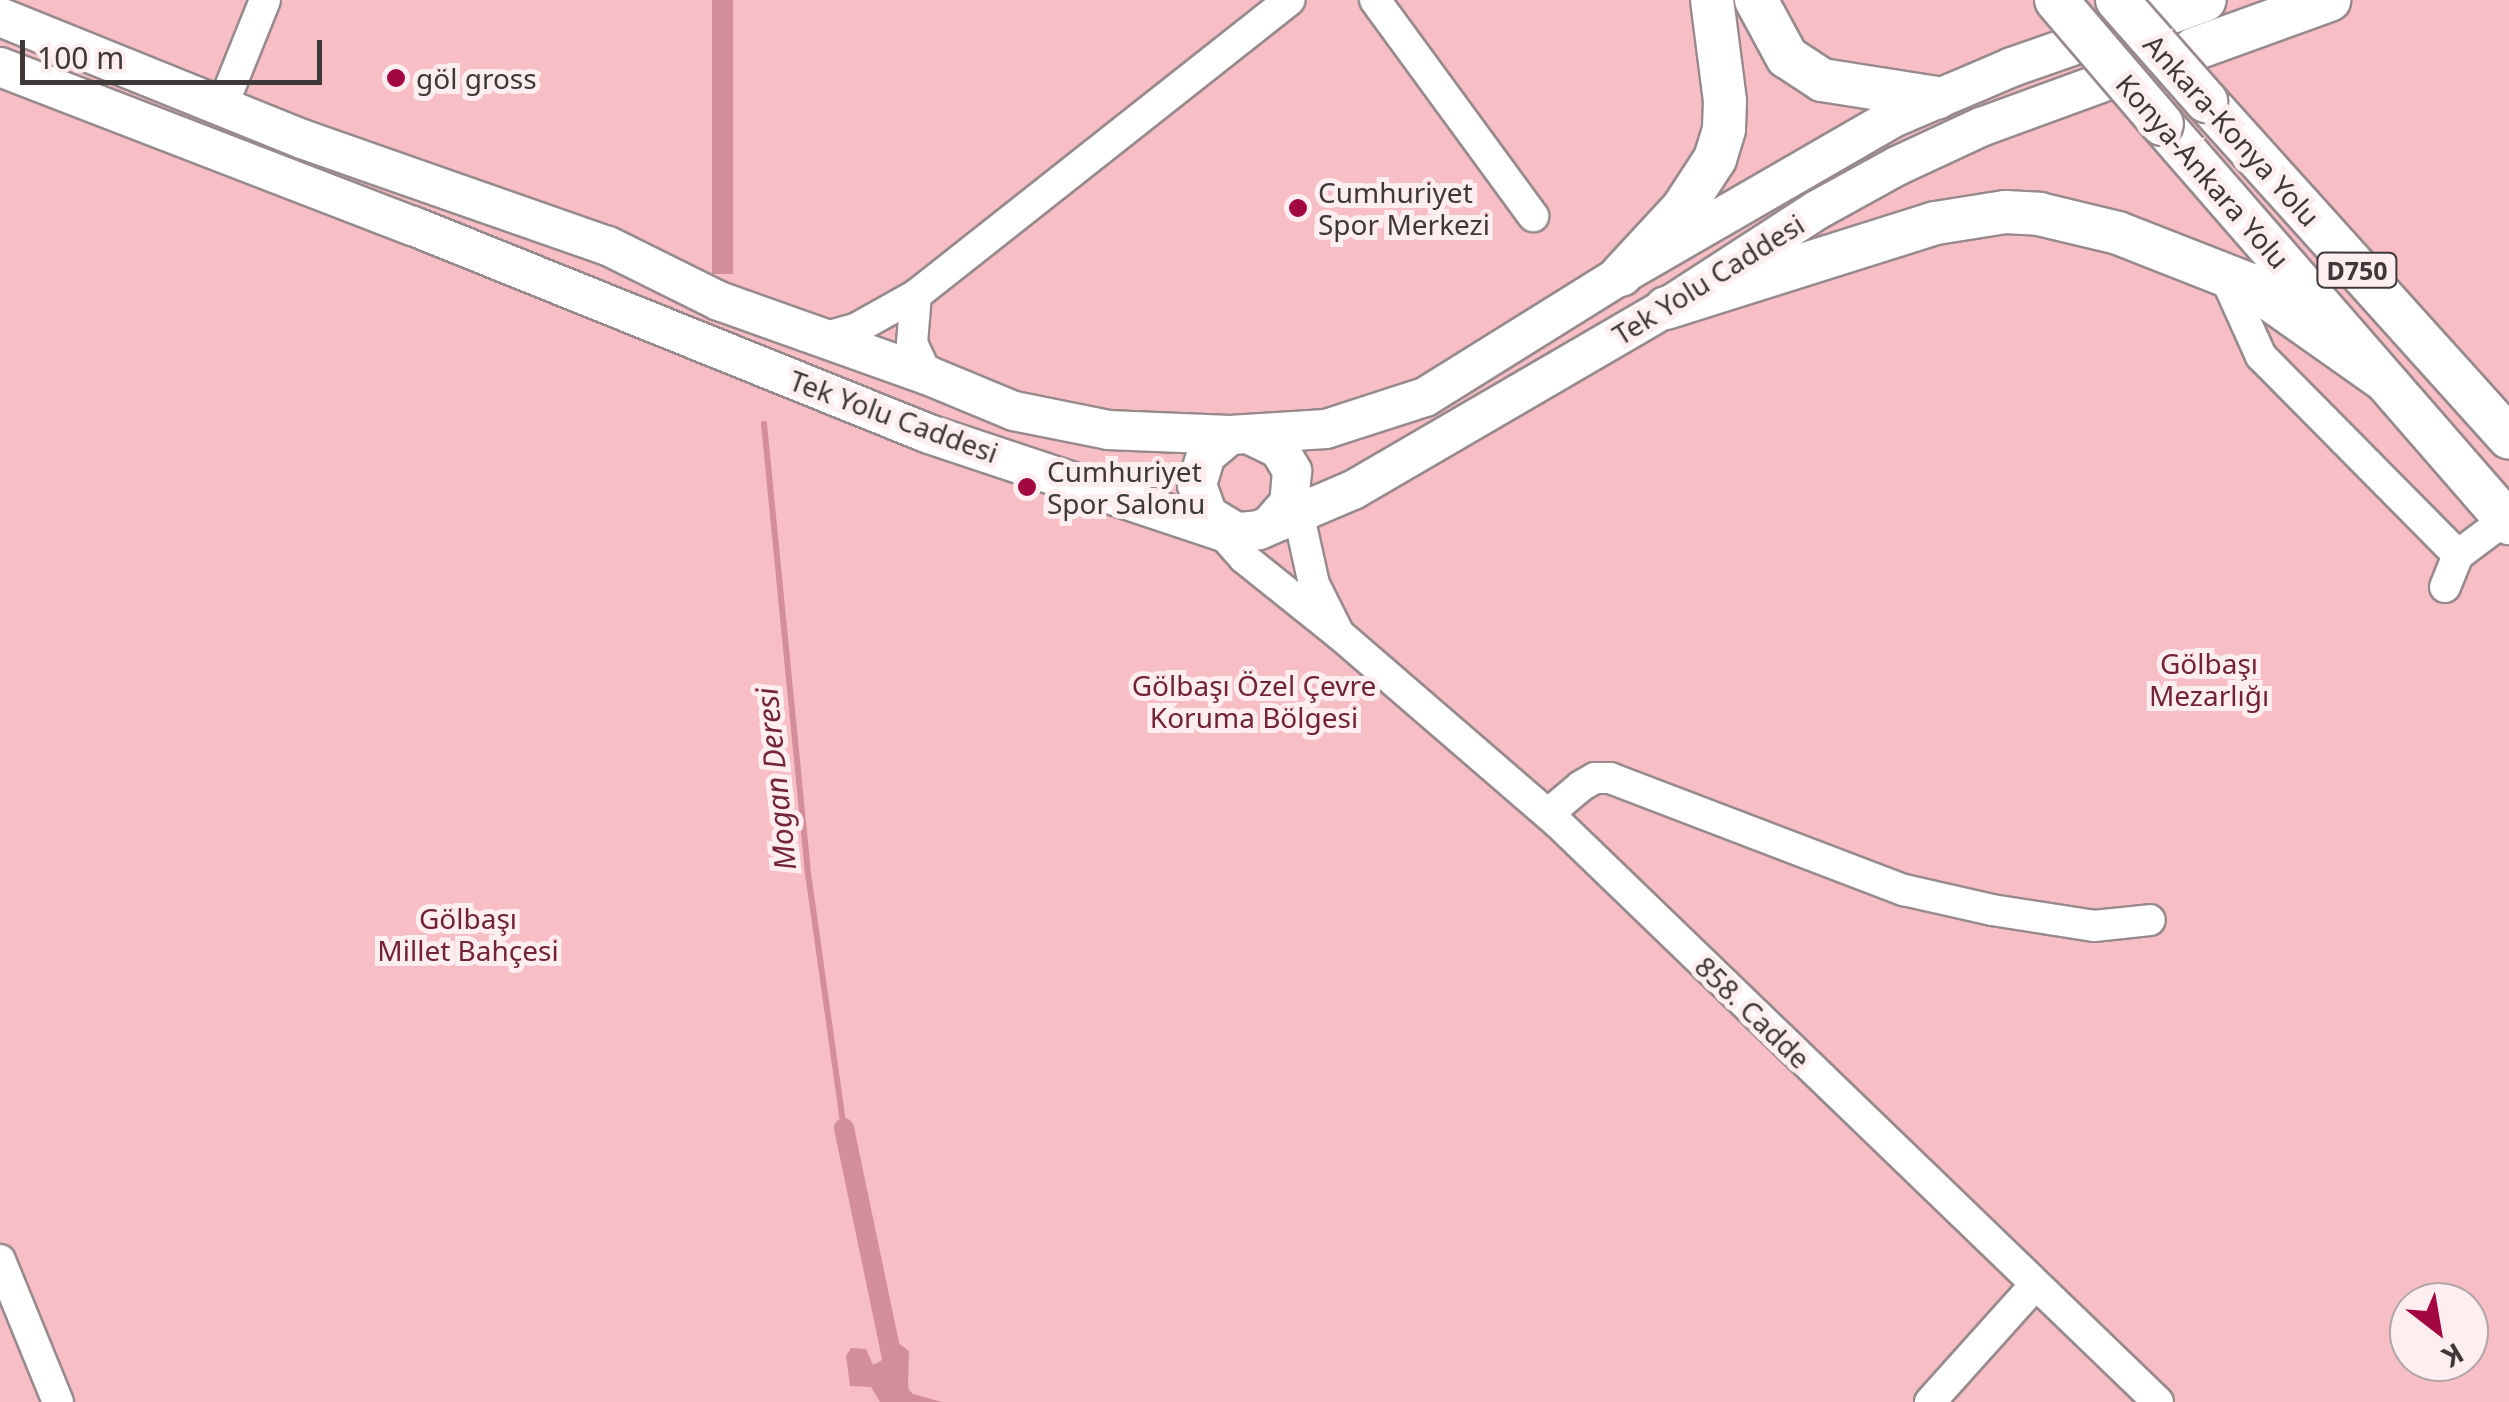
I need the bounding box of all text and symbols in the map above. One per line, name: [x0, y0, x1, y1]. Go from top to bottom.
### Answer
scale bar: [25, 20, 328, 82]
street label: Ankara-Konya Yolu: [2137, 27, 2327, 233]
text: 100 m: [37, 37, 124, 78]
place label: göl gross: [416, 61, 537, 95]
marker: göl gross: [385, 67, 407, 89]
street label: Konya-Ankara Yolu: [2110, 67, 2296, 275]
place label: Cumhuriyet Spor Merkezi: [1318, 175, 1490, 241]
marker: Cumhuriyet Spor Merkezi: [1287, 197, 1309, 219]
street label: Tek Yolu Caddesi: [1606, 207, 1810, 351]
road number: D750: [2314, 250, 2400, 290]
street label: Tek Yolu Caddesi: [785, 363, 1003, 469]
place label: Cumhuriyet Spor Salonu: [1047, 454, 1205, 520]
marker: Cumhuriyet Spor Salonu: [1016, 476, 1038, 498]
park label: Gölbaşı Mezarlığı: [2149, 646, 2269, 712]
park label: Gölbaşı Özel Çevre Koruma Bölgesi: [1132, 668, 1376, 734]
water label: Mogan Deresi: [748, 686, 804, 872]
park label: Gölbaşı Millet Bahçesi: [377, 901, 559, 967]
street label: 858. Cadde: [1689, 949, 1817, 1075]
north arrow: [2389, 1282, 2489, 1382]
text: K: [2436, 1335, 2471, 1377]

